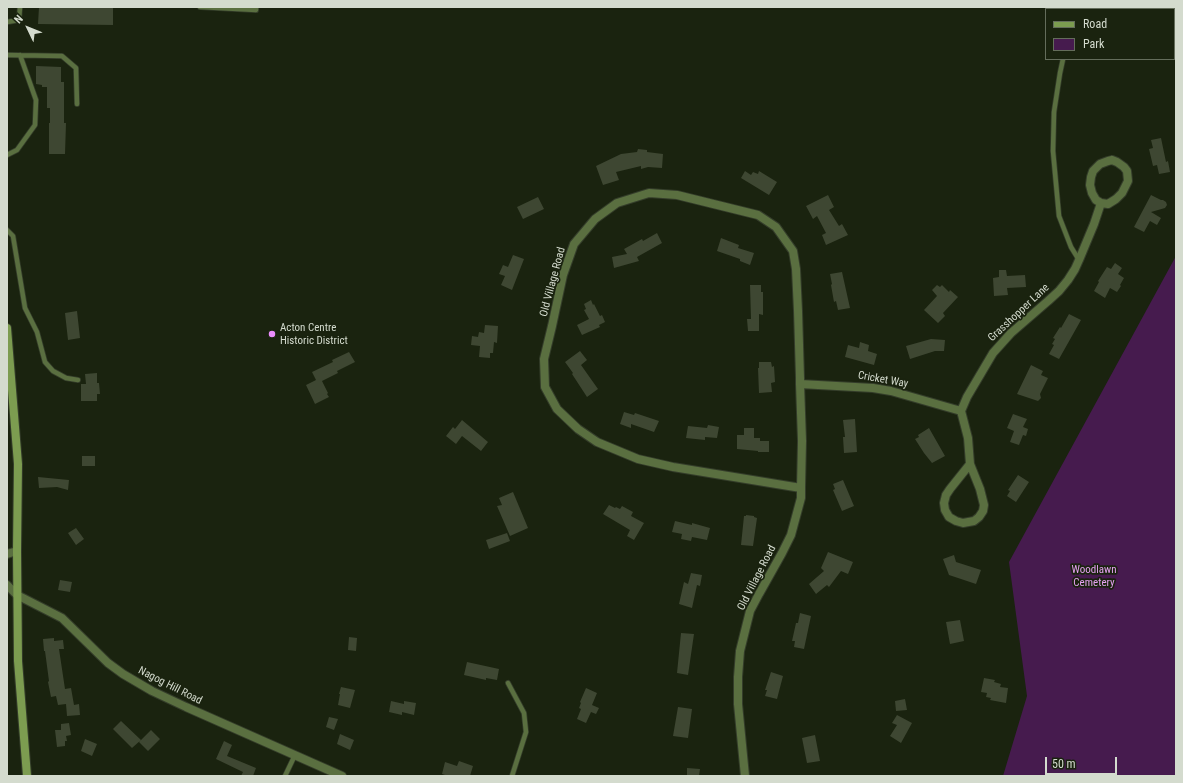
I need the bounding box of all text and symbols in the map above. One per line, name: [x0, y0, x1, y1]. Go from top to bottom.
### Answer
north arrow: [8, 8, 48, 48]
legend: [1045, 8, 1175, 60]
text: N: [12, 13, 26, 26]
text: Road: [1083, 17, 1107, 31]
text: Park: [1083, 37, 1104, 51]
street label: Old Village Road: [537, 246, 569, 318]
street label: Grasshopper Lane: [986, 281, 1052, 345]
place label: Acton Centre Historic District: [280, 321, 348, 347]
marker: Acton Centre Historic District: [267, 329, 277, 339]
street label: Cricket Way: [857, 369, 909, 391]
street label: Old Village Road: [735, 543, 779, 613]
park label: Woodlawn Cemetery: [1072, 563, 1116, 589]
street label: Nagog Hill Road: [136, 664, 204, 708]
scale bar: [1047, 749, 1119, 775]
text: 50 m: [1052, 757, 1076, 771]

